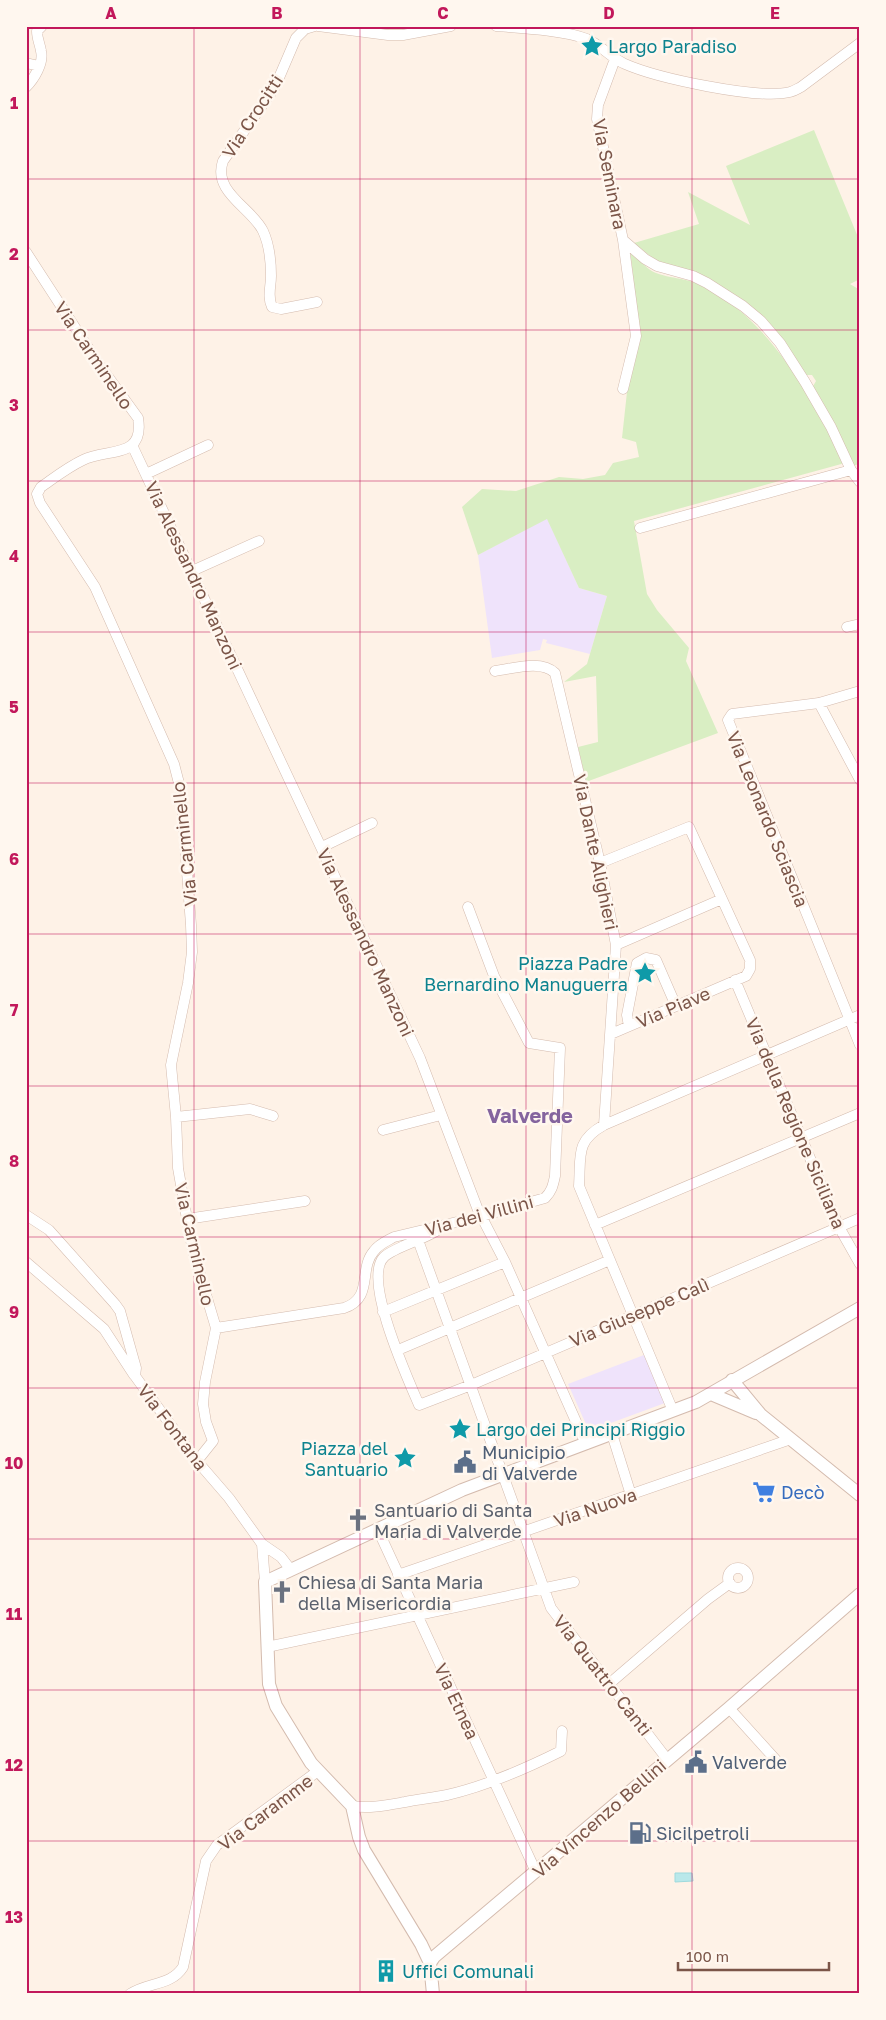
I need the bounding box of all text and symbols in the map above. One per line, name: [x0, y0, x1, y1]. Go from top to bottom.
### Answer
text: A: [105, 3, 117, 23]
text: B: [271, 3, 283, 23]
text: C: [437, 3, 449, 23]
text: D: [603, 3, 615, 23]
text: E: [770, 3, 780, 23]
place icon: Largo Paradiso: [579, 33, 605, 59]
place label: Largo Paradiso: [608, 35, 737, 57]
street label: Via Crocitti: [217, 70, 287, 162]
text: 1: [10, 93, 18, 113]
street label: Via Seminara: [588, 117, 632, 231]
text: 2: [9, 244, 19, 264]
street label: Via Carminello: [50, 297, 138, 413]
text: 3: [9, 395, 19, 415]
street label: Via Alessandro Manzoni: [141, 477, 247, 673]
text: 4: [9, 546, 19, 566]
text: 5: [9, 697, 19, 717]
street label: Via Leonardo Sciascia: [723, 728, 813, 910]
street label: Via Dante Alighieri: [569, 772, 623, 932]
street label: Via Carminello: [167, 780, 201, 908]
street label: Via Alessandro Manzoni: [313, 844, 419, 1040]
text: 6: [9, 849, 19, 869]
place label: Piazza Padre Bernardino Manuguerra: [424, 952, 628, 995]
place icon: Piazza Padre Bernardino Manuguerra: [632, 960, 658, 986]
street label: Via Piave: [633, 982, 713, 1032]
text: 7: [10, 1000, 19, 1020]
street label: Via della Regione Siciliana: [741, 1014, 851, 1232]
district label: Valverde: [487, 1103, 573, 1127]
text: 8: [9, 1151, 19, 1171]
street label: Via Carminello: [170, 1180, 220, 1308]
street label: Via dei Villini: [422, 1190, 536, 1240]
street label: Via Giuseppe Calì: [566, 1273, 712, 1351]
text: 9: [9, 1302, 19, 1322]
street label: Via Fontana: [133, 1379, 213, 1475]
place icon: Largo dei Principi Riggio: [447, 1416, 473, 1442]
place label: Largo dei Principi Riggio: [476, 1418, 685, 1440]
place label: Piazza del Santuario: [301, 1437, 388, 1480]
place label: Municipio di Valverde: [482, 1441, 577, 1484]
place icon: Piazza del Santuario: [392, 1445, 418, 1471]
public building icon: Municipio di Valverde: [452, 1449, 478, 1475]
text: 10: [5, 1453, 23, 1473]
supermarket icon: Decò: [751, 1479, 777, 1505]
place label: Decò: [781, 1481, 825, 1503]
street label: Via Nuova: [551, 1483, 639, 1531]
place label: Santuario di Santa Maria di Valverde: [374, 1499, 532, 1542]
church icon: Santuario di Santa Maria di Valverde: [345, 1507, 371, 1533]
place label: Chiesa di Santa Maria della Misericordia: [298, 1571, 483, 1614]
church icon: Chiesa di Santa Maria della Misericordia: [269, 1579, 295, 1605]
text: 11: [6, 1604, 22, 1624]
street label: Via Quattro Canti: [549, 1610, 657, 1740]
street label: Via Etnea: [430, 1659, 484, 1743]
public building icon: Valverde: [683, 1749, 709, 1775]
place label: Valverde: [712, 1751, 787, 1773]
street label: Via Vincenzo Bellini: [528, 1754, 670, 1882]
text: 12: [5, 1755, 23, 1775]
street label: Via Caramme: [213, 1769, 317, 1855]
fuel station icon: Sicilpetroli: [627, 1820, 653, 1846]
place label: Sicilpetroli: [656, 1822, 750, 1844]
text: 13: [5, 1907, 23, 1927]
scale bar: [678, 1940, 830, 1972]
text: 100 m: [686, 1947, 729, 1965]
building icon: Uffici Comunali: [373, 1958, 399, 1984]
place label: Uffici Comunali: [402, 1960, 534, 1982]

